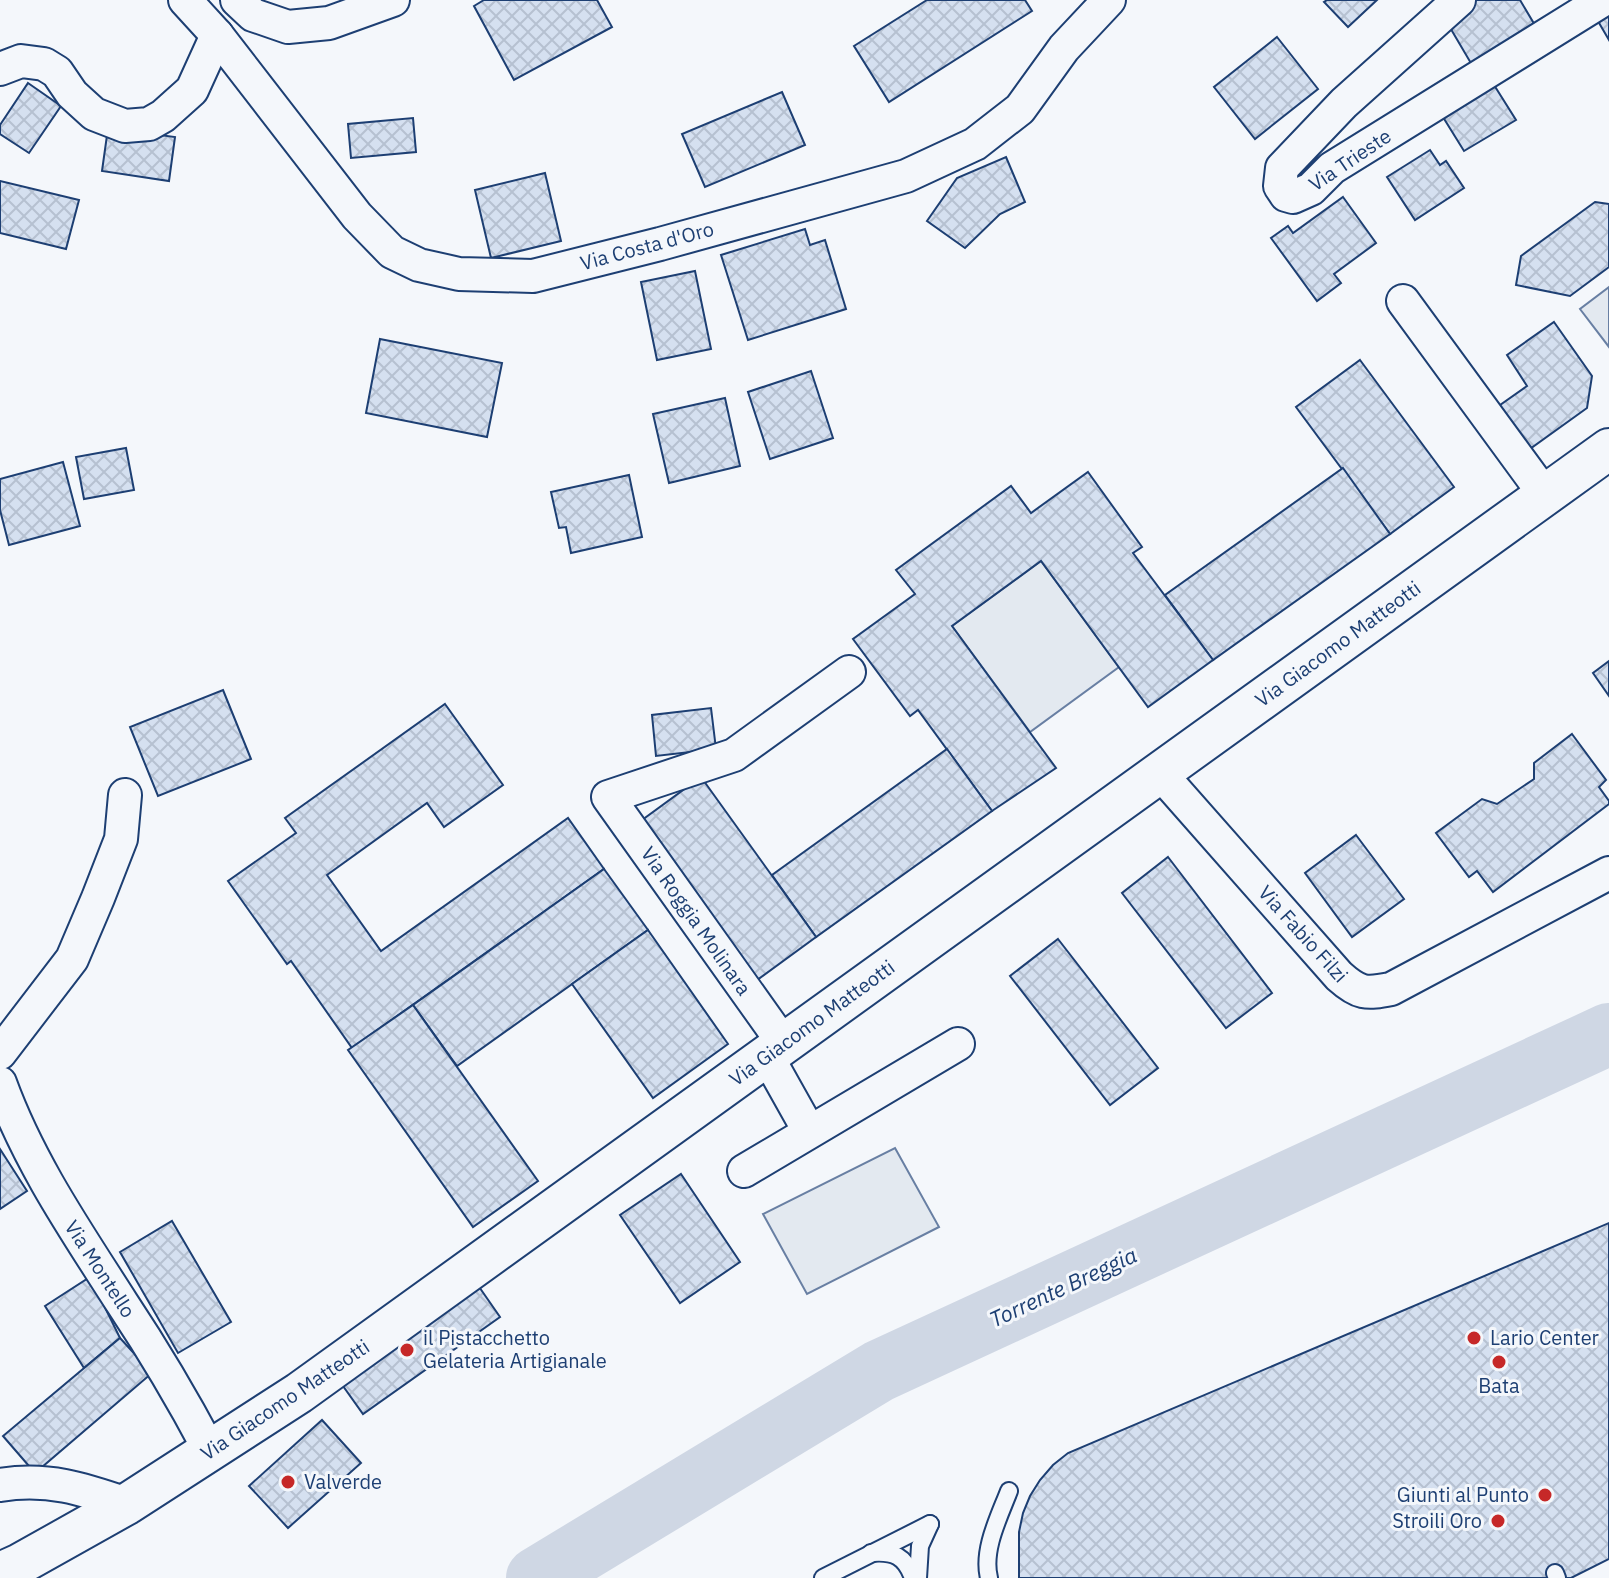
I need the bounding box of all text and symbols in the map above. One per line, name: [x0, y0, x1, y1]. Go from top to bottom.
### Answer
street label: Via Trieste: [1303, 122, 1396, 197]
street label: Via Costa d'Oro: [577, 215, 717, 276]
street label: Via Giacomo Matteotti: [1250, 574, 1426, 713]
street label: Via Roggia Molinara: [635, 841, 758, 1001]
street label: Via Fabio Filzi: [1253, 879, 1354, 988]
street label: Via Giacomo Matteotti: [724, 953, 900, 1092]
street label: Via Montello: [59, 1215, 142, 1323]
water label: Torrente Breggia: [984, 1240, 1141, 1333]
place label: il Pistacchetto Gelateria Artigianale: [423, 1324, 607, 1374]
place label: Lario Center: [1490, 1324, 1599, 1351]
marker: Lario Center: [1465, 1329, 1483, 1347]
street label: Via Giacomo Matteotti: [195, 1333, 375, 1466]
marker: il Pistacchetto Gelateria Artigianale: [398, 1341, 416, 1359]
marker: Bata: [1490, 1353, 1508, 1371]
place label: Bata: [1478, 1372, 1520, 1399]
place label: Valverde: [304, 1468, 382, 1495]
marker: Valverde: [279, 1473, 297, 1491]
place label: Giunti al Punto: [1397, 1481, 1529, 1508]
marker: Giunti al Punto: [1536, 1486, 1554, 1504]
place label: Stroili Oro: [1392, 1507, 1482, 1534]
marker: Stroili Oro: [1489, 1512, 1507, 1530]

